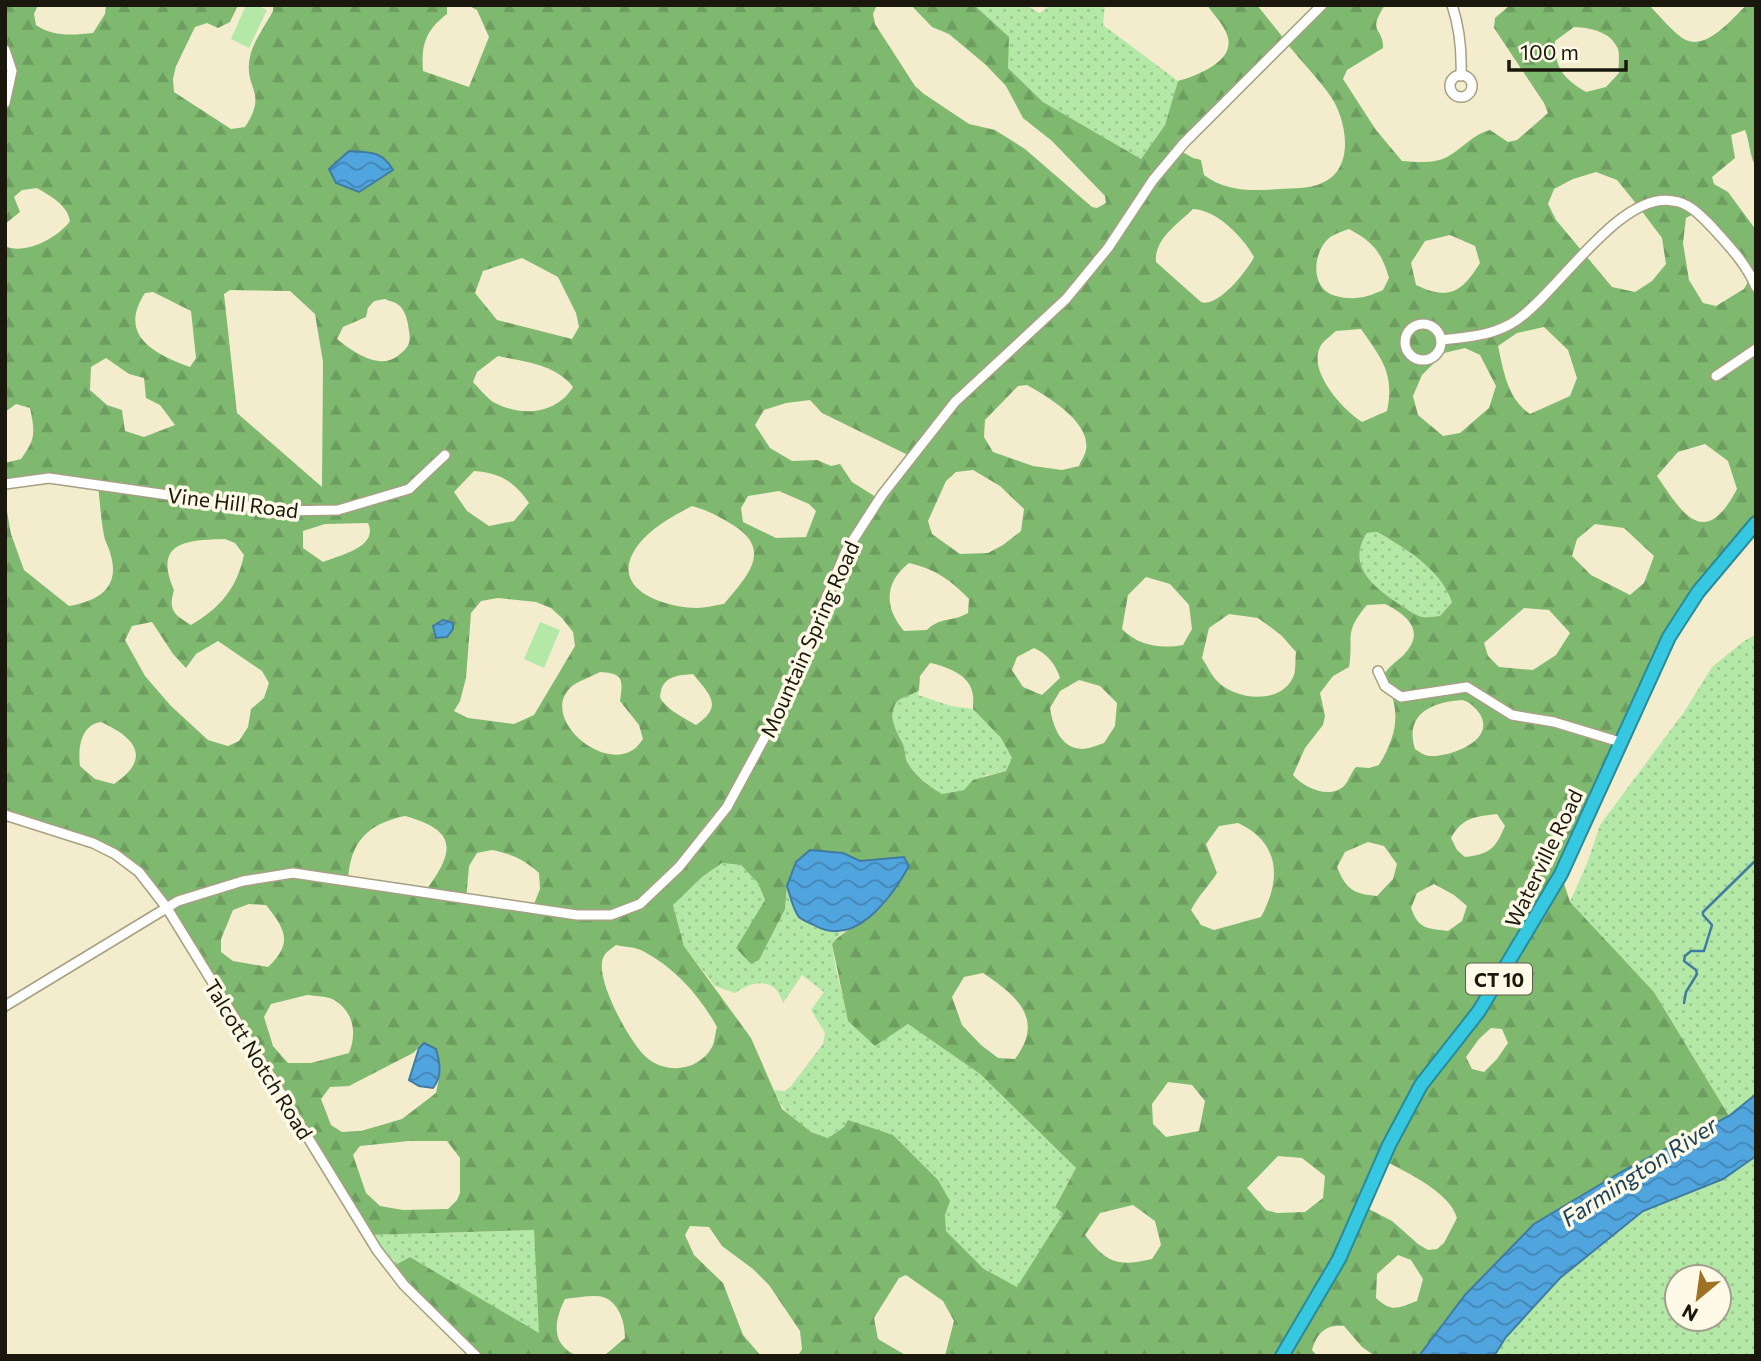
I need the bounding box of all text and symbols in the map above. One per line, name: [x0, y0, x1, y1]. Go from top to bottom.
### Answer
scale bar: [1509, 28, 1626, 72]
text: 100 m: [1520, 39, 1579, 64]
street label: Vine Hill Road: [166, 482, 300, 522]
street label: Mountain Spring Road: [754, 537, 864, 741]
street label: Waterville Road: [1499, 785, 1587, 931]
road number: CT 10: [1466, 964, 1532, 995]
street label: Talcott Notch Road: [200, 974, 318, 1144]
water label: Farmington River: [1556, 1110, 1723, 1232]
north arrow: [1663, 1263, 1733, 1333]
text: N: [1678, 1300, 1701, 1327]

